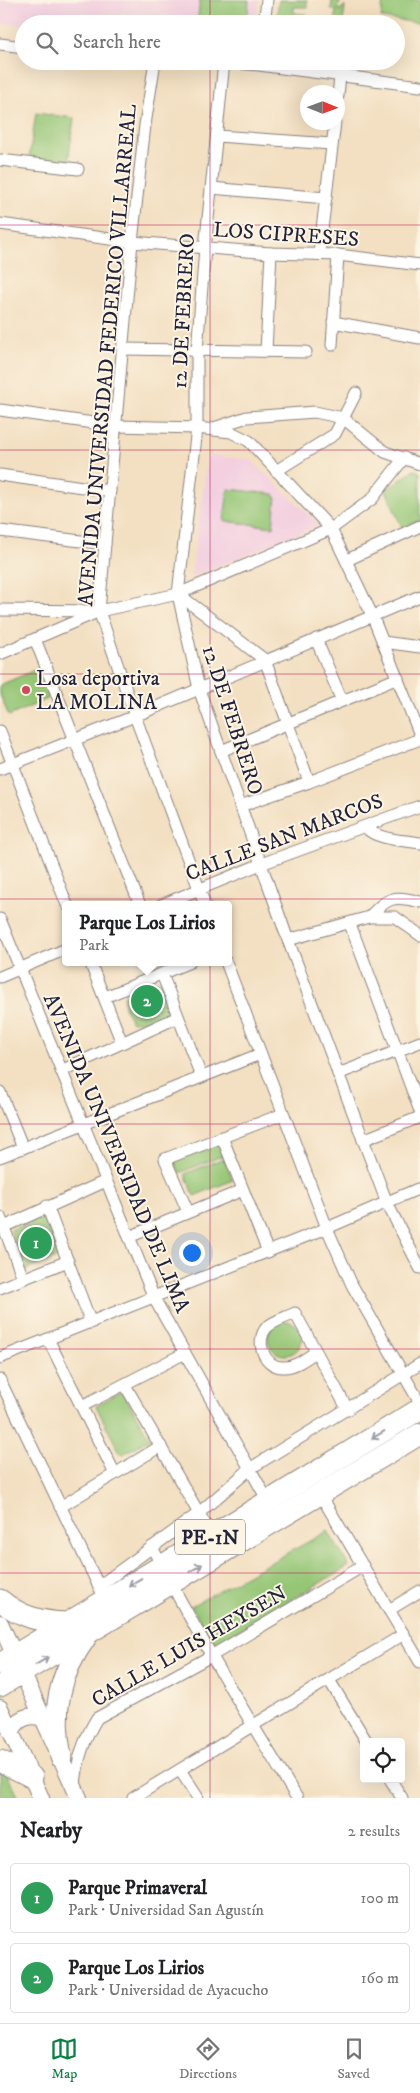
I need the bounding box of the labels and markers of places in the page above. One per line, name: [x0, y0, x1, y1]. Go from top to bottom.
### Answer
place label: Losa deportiva LA MOLINA: [36, 666, 160, 716]
marker: Losa deportiva LA MOLINA: [20, 684, 32, 696]
pin: 2: [131, 982, 163, 1020]
pin: 1: [20, 1224, 52, 1262]

